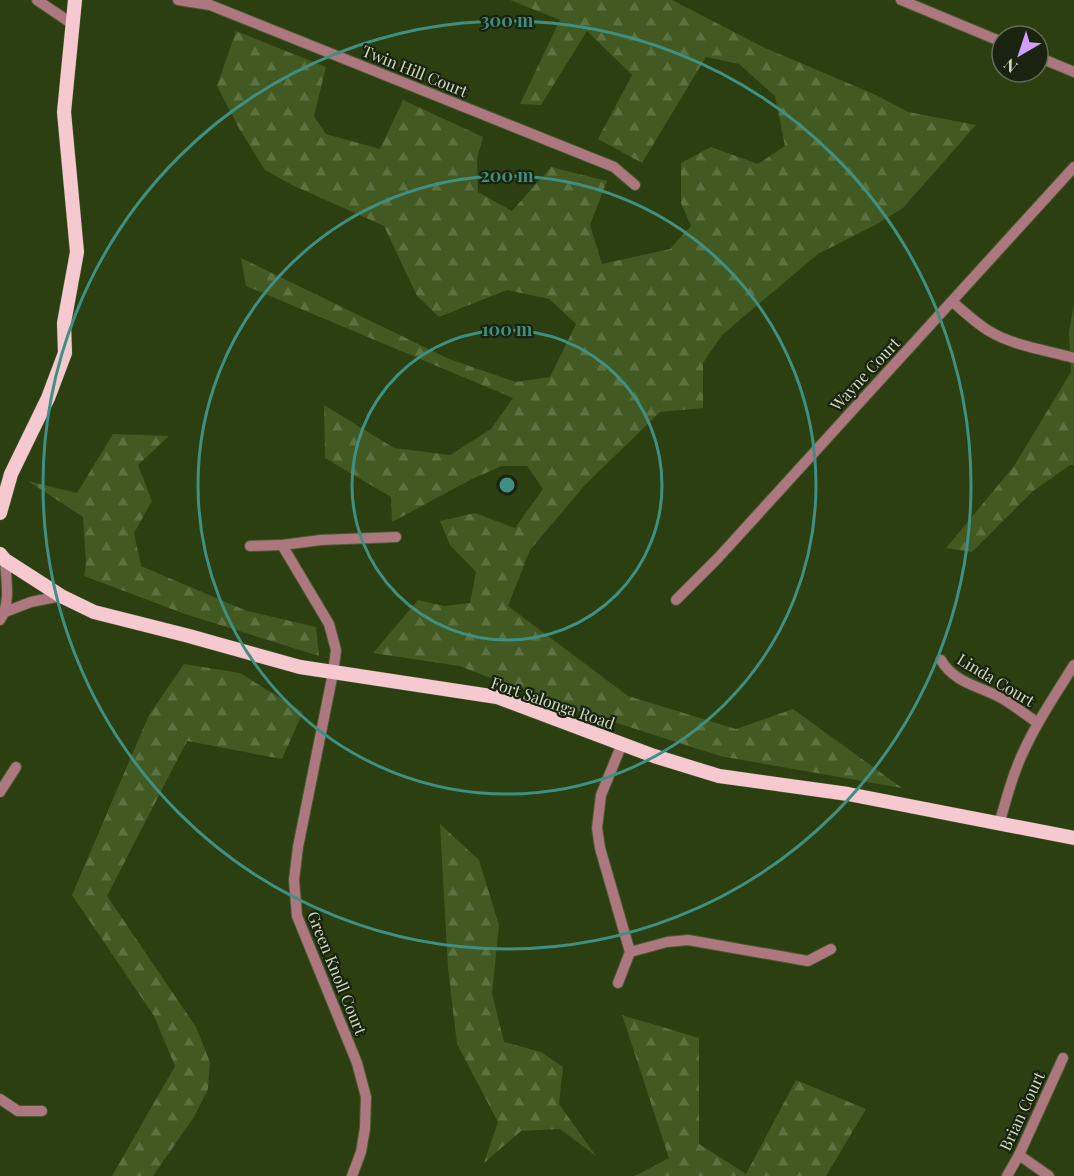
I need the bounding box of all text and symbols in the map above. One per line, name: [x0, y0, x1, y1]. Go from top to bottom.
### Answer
text: 300 m: [481, 8, 534, 32]
north arrow: [990, 24, 1050, 84]
street label: Twin Hill Court: [359, 40, 471, 101]
text: N: [999, 54, 1021, 78]
text: 200 m: [480, 163, 534, 187]
text: 100 m: [482, 317, 533, 341]
street label: Wayne Court: [825, 332, 904, 416]
centre of rings: [497, 475, 517, 495]
street label: Linda Court: [954, 648, 1039, 711]
street label: Fort Salonga Road: [488, 671, 618, 734]
street label: Green Knoll Court: [303, 908, 372, 1038]
street label: Brian Court: [994, 1068, 1049, 1154]

